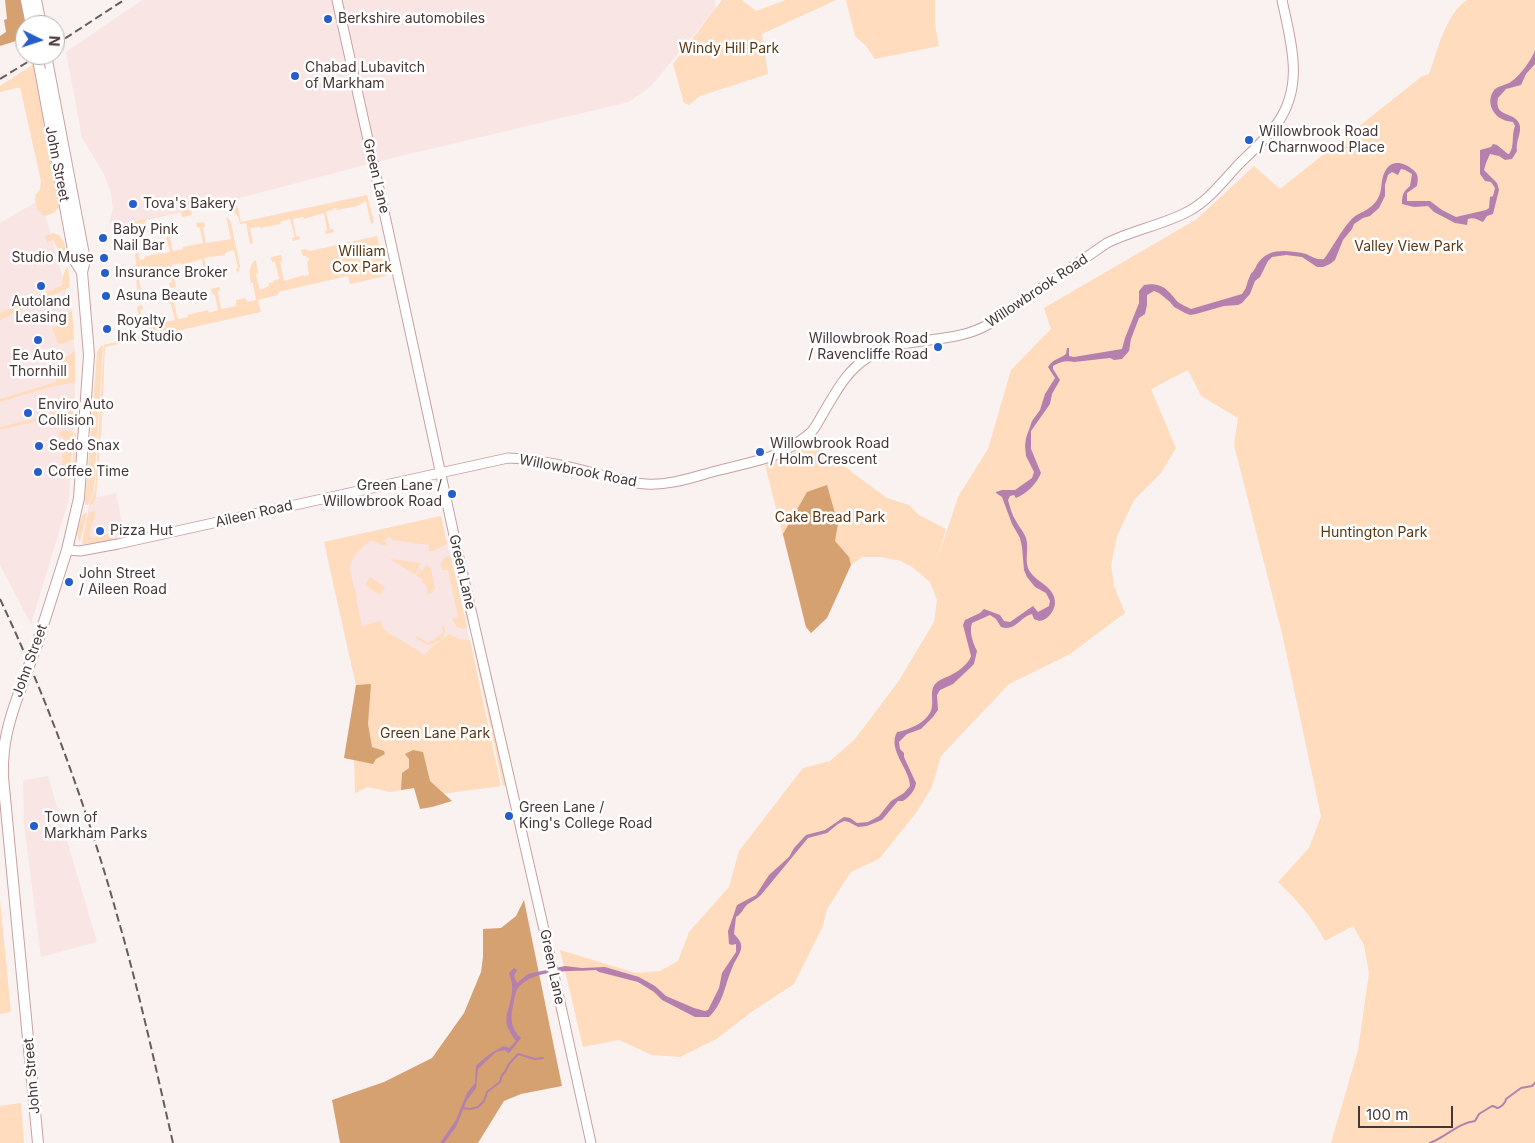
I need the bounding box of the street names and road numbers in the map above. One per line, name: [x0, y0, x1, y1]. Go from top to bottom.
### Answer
street label: John Street: [41, 125, 73, 203]
street label: Green Lane: [359, 137, 393, 215]
street label: Willowbrook Road: [983, 251, 1091, 331]
street label: Willowbrook Road: [518, 451, 638, 491]
street label: Aileen Road: [214, 497, 294, 531]
street label: Green Lane: [445, 533, 479, 611]
street label: John Street: [9, 622, 51, 700]
street label: Green Lane: [536, 928, 568, 1006]
street label: John Street: [20, 1037, 44, 1115]

